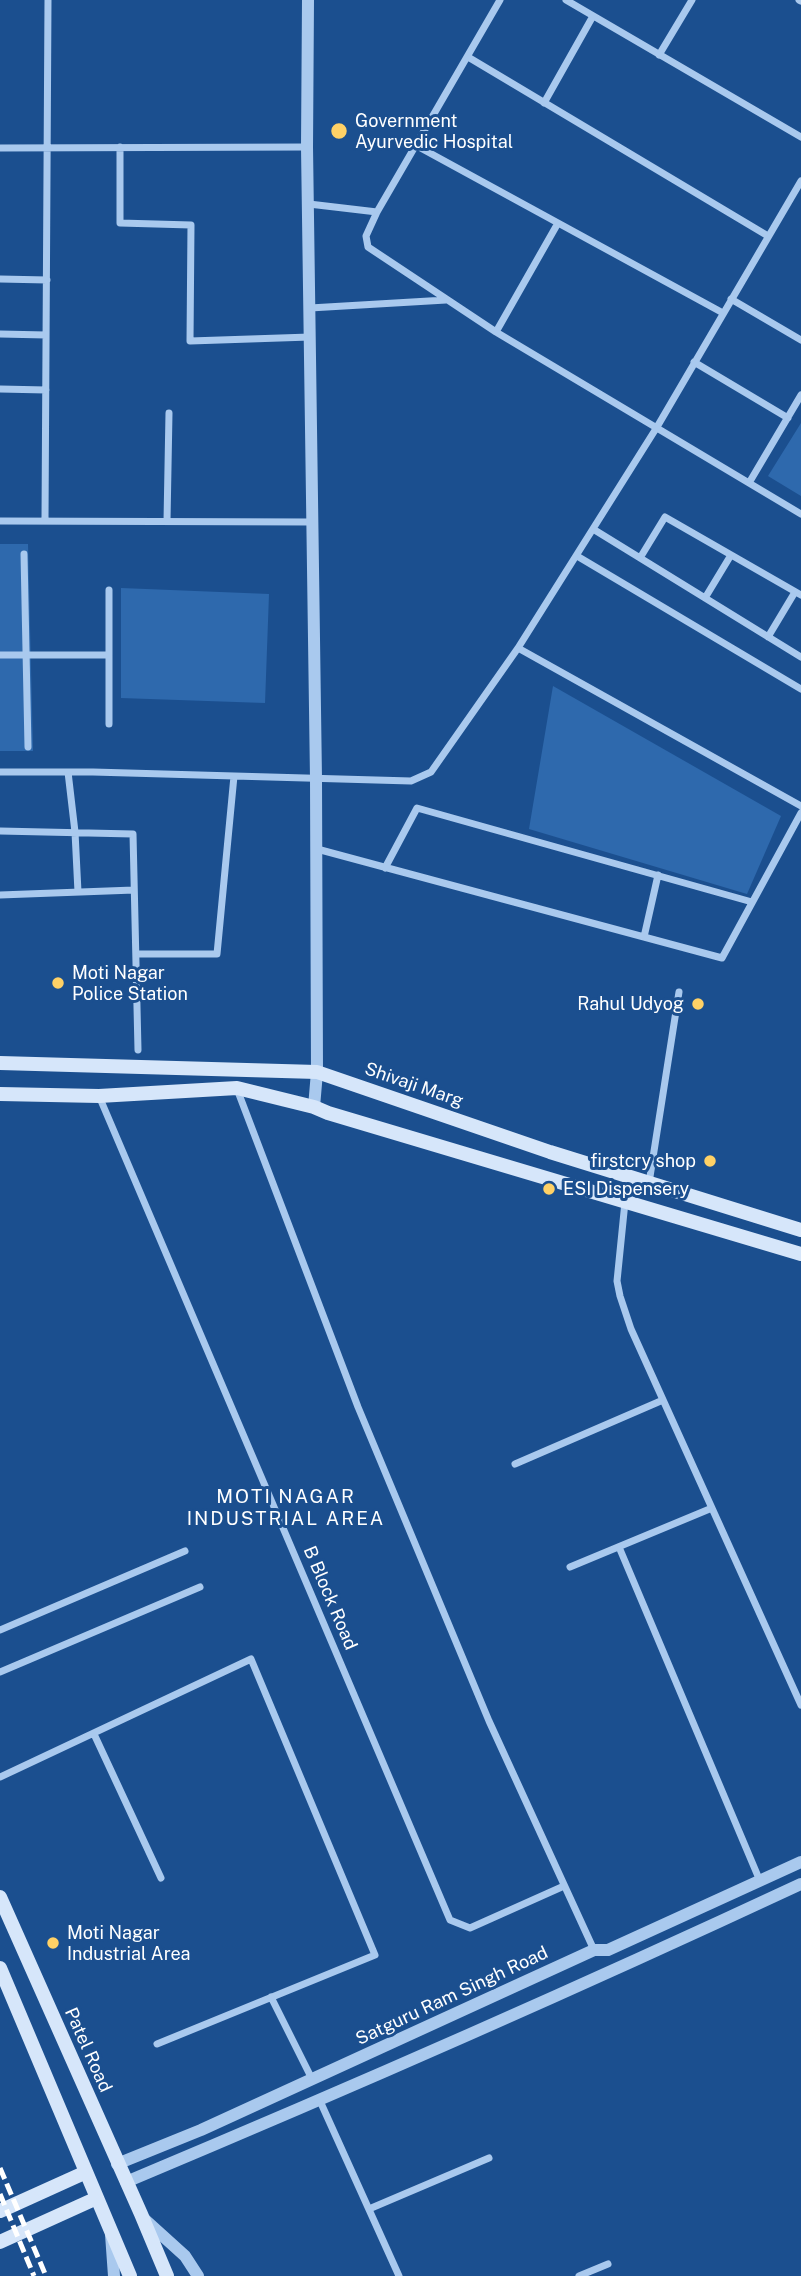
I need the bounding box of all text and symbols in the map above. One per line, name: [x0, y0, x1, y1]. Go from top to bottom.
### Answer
place label: Government Ayurvedic Hospital: [355, 110, 513, 152]
marker: Government Ayurvedic Hospital: [329, 121, 349, 141]
place label: Moti Nagar Police Station: [72, 962, 188, 1004]
marker: Moti Nagar Police Station: [50, 975, 66, 991]
place label: Rahul Udyog: [577, 993, 684, 1015]
marker: Rahul Udyog: [690, 996, 706, 1012]
street label: Shivaji Marg: [362, 1058, 466, 1112]
place label: firstcry shop: [590, 1150, 696, 1172]
marker: firstcry shop: [702, 1153, 718, 1169]
place label: ESI Dispensery: [563, 1178, 689, 1200]
marker: ESI Dispensery: [541, 1181, 557, 1197]
district label: MOTI NAGAR INDUSTRIAL AREA: [189, 1486, 383, 1530]
street label: B Block Road: [298, 1543, 362, 1653]
place label: Moti Nagar Industrial Area: [67, 1922, 191, 1965]
marker: Moti Nagar Industrial Area: [45, 1935, 61, 1951]
street label: Satguru Ram Singh Road: [352, 1942, 552, 2050]
street label: Patel Road: [60, 2004, 116, 2096]

